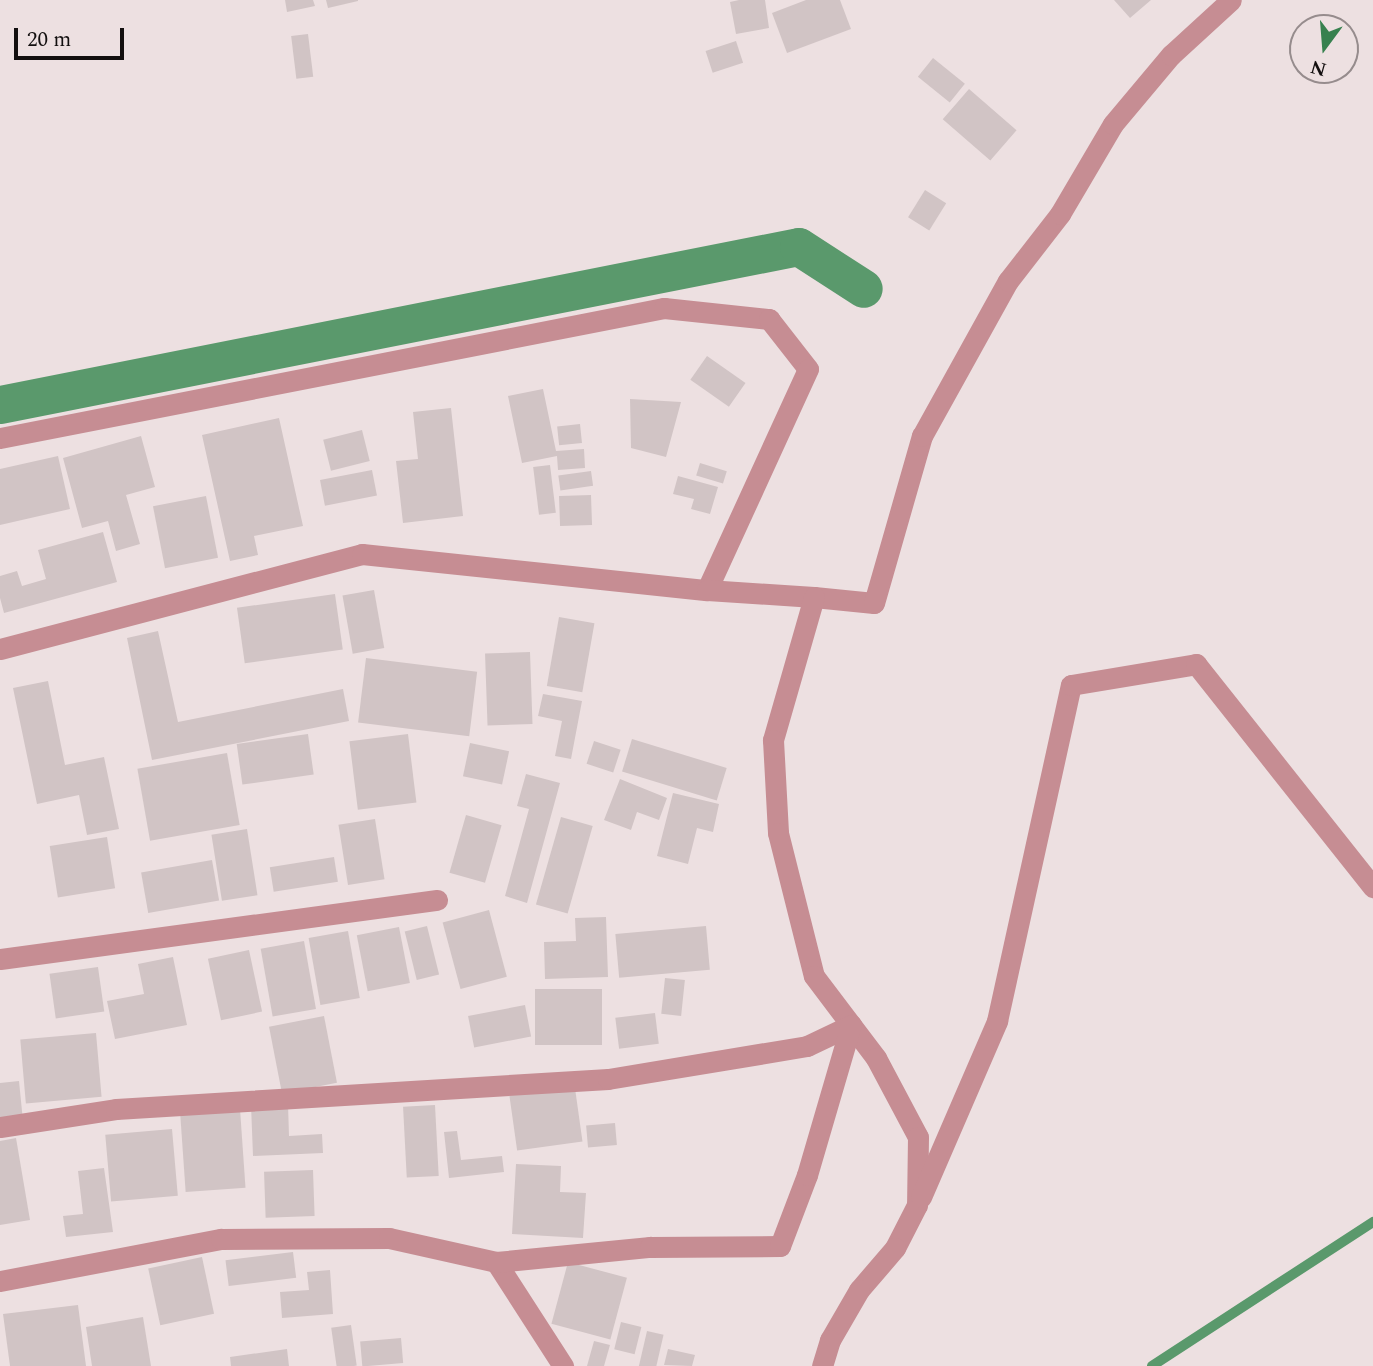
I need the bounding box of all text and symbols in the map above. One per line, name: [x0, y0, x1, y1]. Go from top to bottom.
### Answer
scale bar: [18, 14, 128, 58]
north arrow: [1289, 14, 1359, 84]
text: 20 m: [27, 24, 71, 56]
text: N: [1307, 52, 1330, 84]

